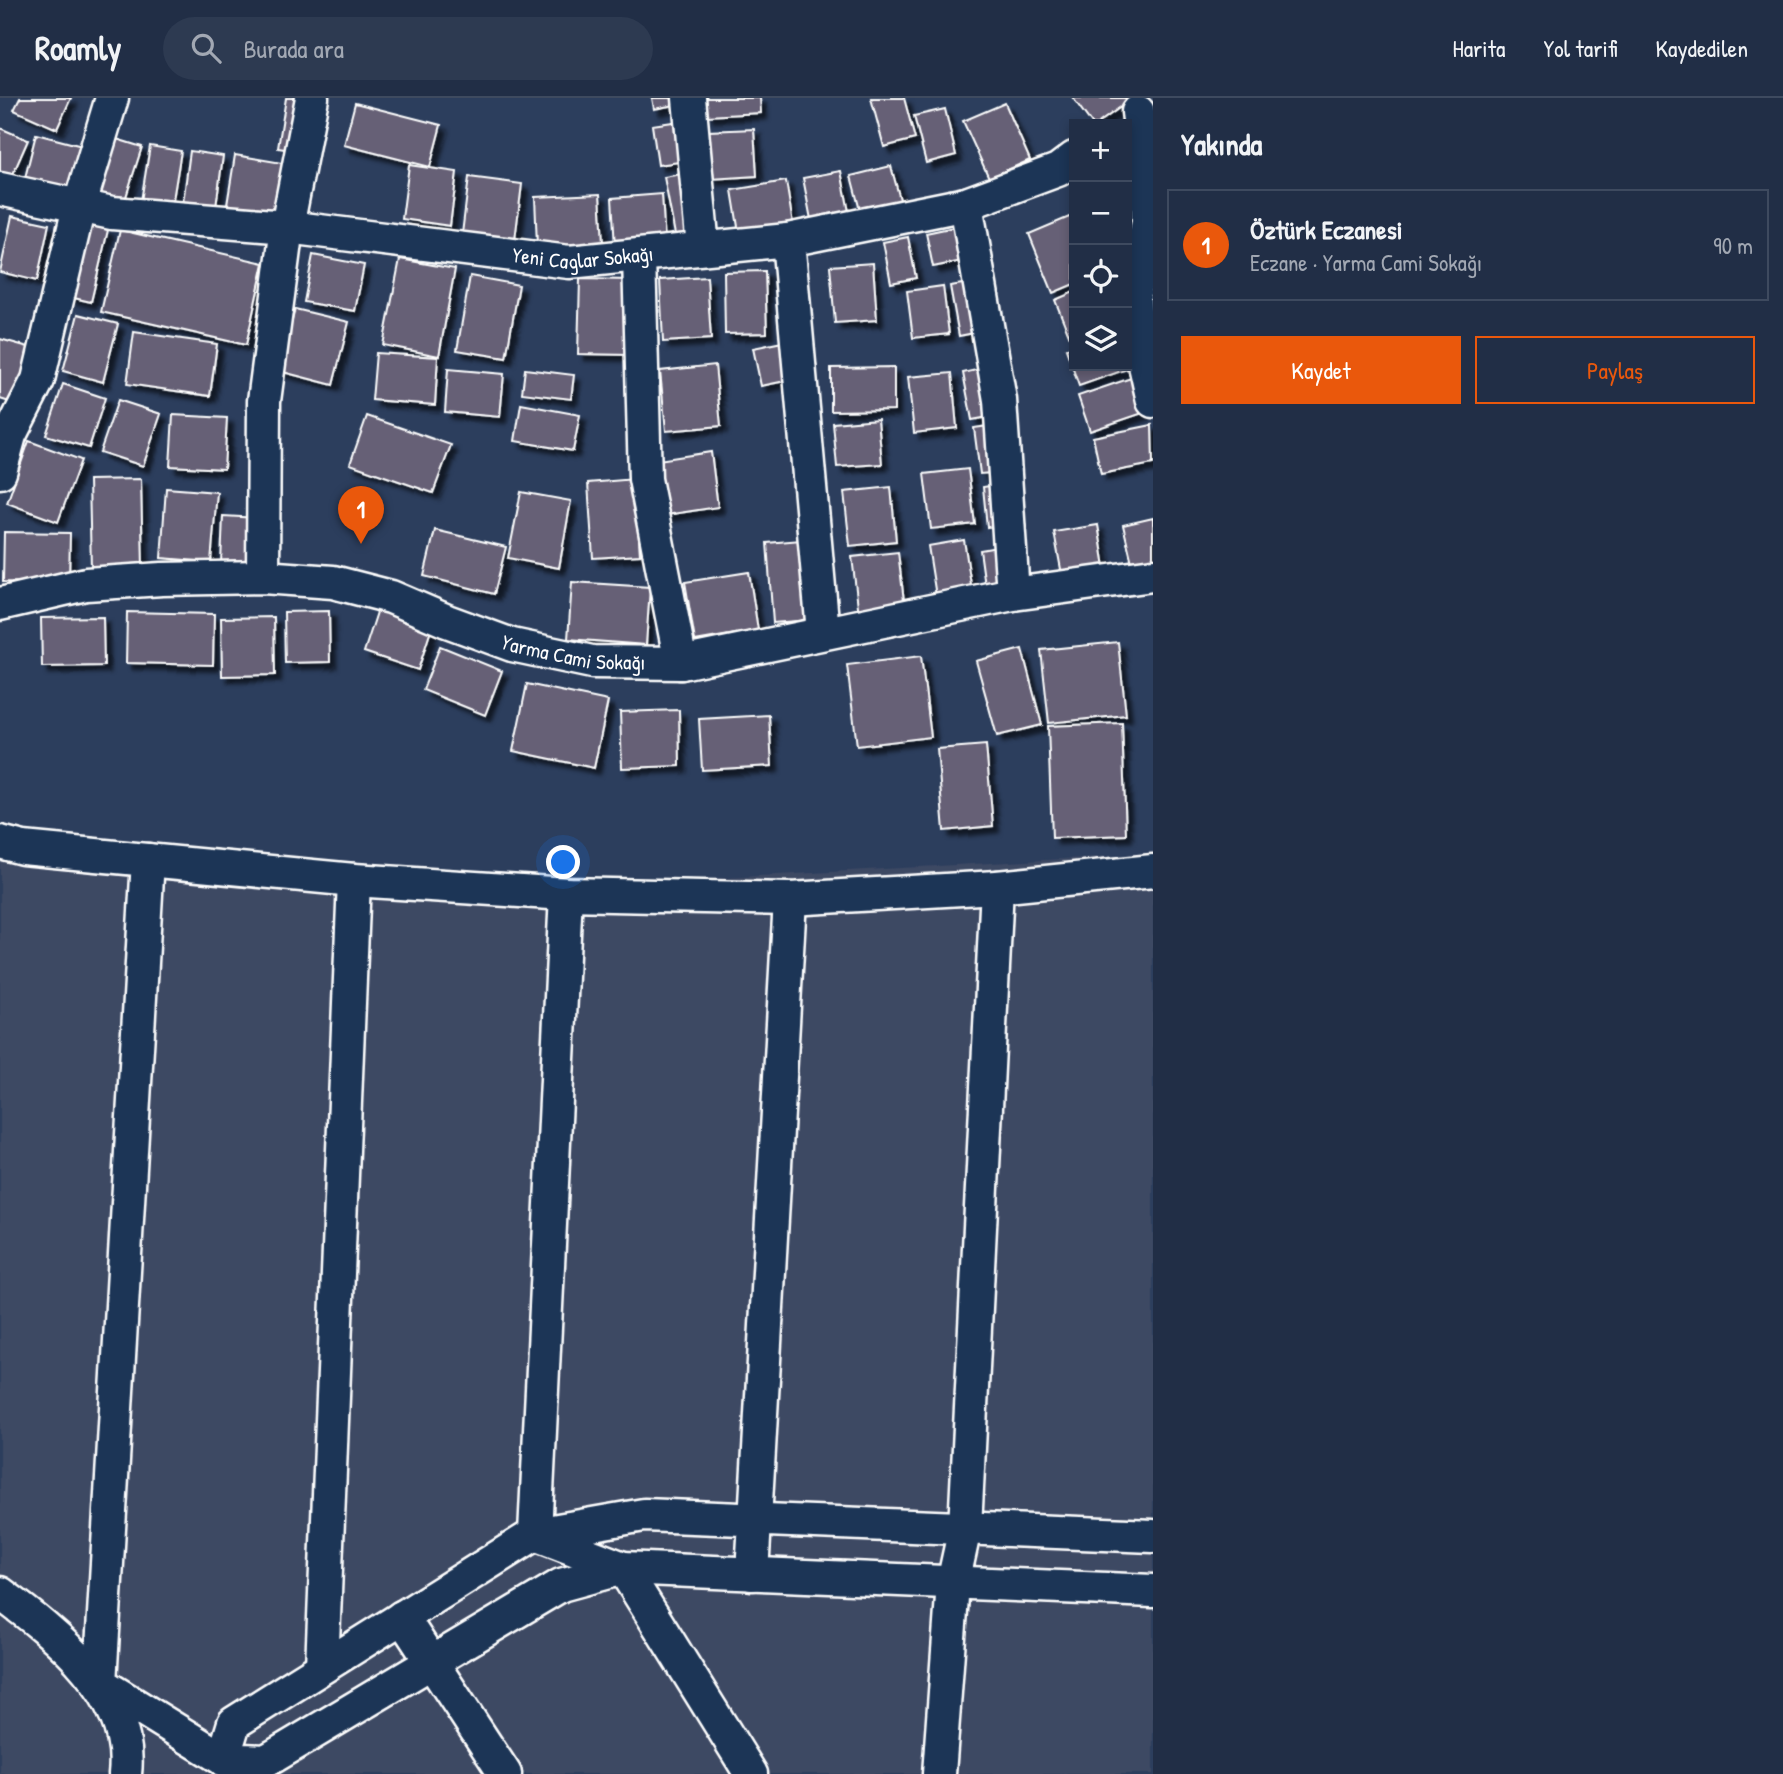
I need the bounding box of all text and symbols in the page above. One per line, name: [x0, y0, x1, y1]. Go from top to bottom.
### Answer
search box: [163, 17, 653, 80]
text: Roamly: [35, 26, 121, 70]
icon: search: [187, 29, 225, 67]
text: Burada ara: [243, 31, 344, 66]
text: Harita: [1452, 32, 1505, 64]
text: Yol tarifi: [1543, 32, 1617, 64]
text: Kaydedilen: [1655, 32, 1748, 64]
map controls: [1069, 119, 1132, 371]
button: +: [1069, 119, 1132, 182]
text: Yakında: [1181, 124, 1262, 164]
button: −: [1069, 182, 1132, 245]
text: Öztürk Eczanesi: [1250, 212, 1403, 247]
text: 1: [1202, 230, 1210, 261]
text: 90 m: [1713, 230, 1753, 261]
street label: Yeni Caglar Sokağı: [511, 239, 655, 276]
button: locate: [1069, 245, 1132, 308]
text: Eczane · Yarma Cami Sokağı: [1250, 247, 1482, 278]
button: layers: [1069, 308, 1132, 371]
button: Kaydet: [1181, 336, 1461, 404]
button: Paylaş: [1475, 336, 1755, 404]
pin: 1: [338, 486, 384, 544]
street label: Yarma Cami Sokağı: [497, 627, 645, 677]
your location: [546, 845, 580, 879]

